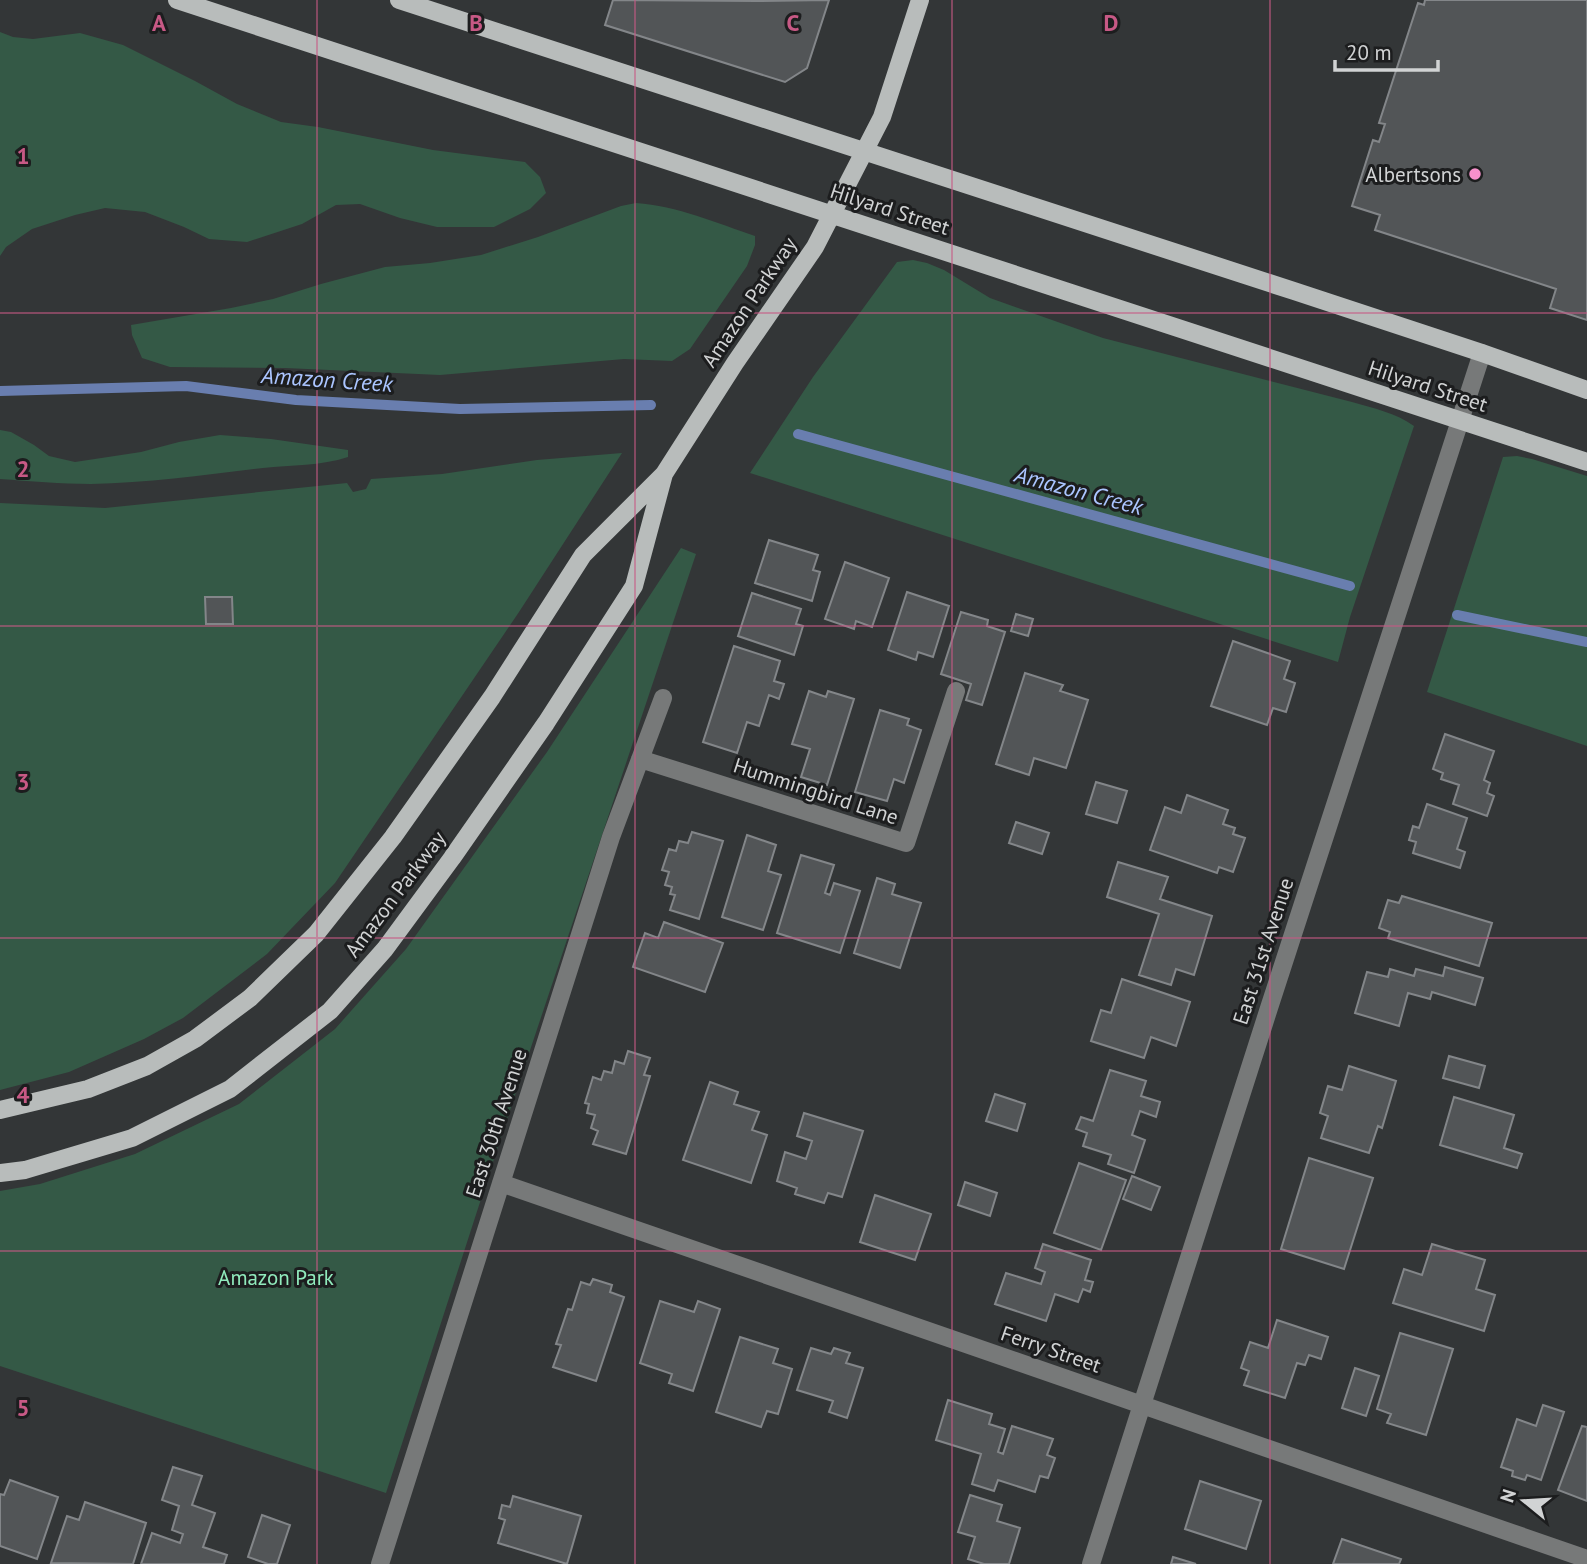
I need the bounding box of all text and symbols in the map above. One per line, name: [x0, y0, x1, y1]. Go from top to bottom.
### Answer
text: A: [152, 8, 166, 37]
text: B: [469, 8, 483, 37]
text: C: [787, 8, 800, 37]
text: D: [1104, 8, 1118, 37]
scale bar: [1335, 28, 1438, 72]
text: 20 m: [1346, 39, 1392, 66]
text: 1: [16, 141, 30, 170]
place label: Albertsons: [1365, 161, 1461, 188]
marker: Albertsons: [1467, 166, 1483, 182]
street label: Hilyard Street: [827, 177, 953, 241]
street label: Amazon Parkway: [695, 232, 803, 372]
street label: Hilyard Street: [1365, 354, 1491, 418]
water label: Amazon Creek: [259, 360, 395, 398]
text: 2: [16, 454, 30, 483]
water label: Amazon Creek: [1011, 459, 1148, 521]
street label: Hummingbird Lane: [730, 752, 902, 830]
text: 3: [16, 767, 30, 796]
street label: Amazon Parkway: [339, 825, 451, 963]
street label: East 31st Avenue: [1227, 874, 1299, 1028]
street label: East 30th Avenue: [459, 1045, 533, 1201]
text: 4: [16, 1080, 30, 1109]
park label: Amazon Park: [218, 1264, 334, 1291]
street label: Ferry Street: [997, 1319, 1105, 1379]
text: 5: [16, 1393, 30, 1422]
north arrow: [1489, 1466, 1559, 1536]
text: N: [1494, 1486, 1521, 1505]

